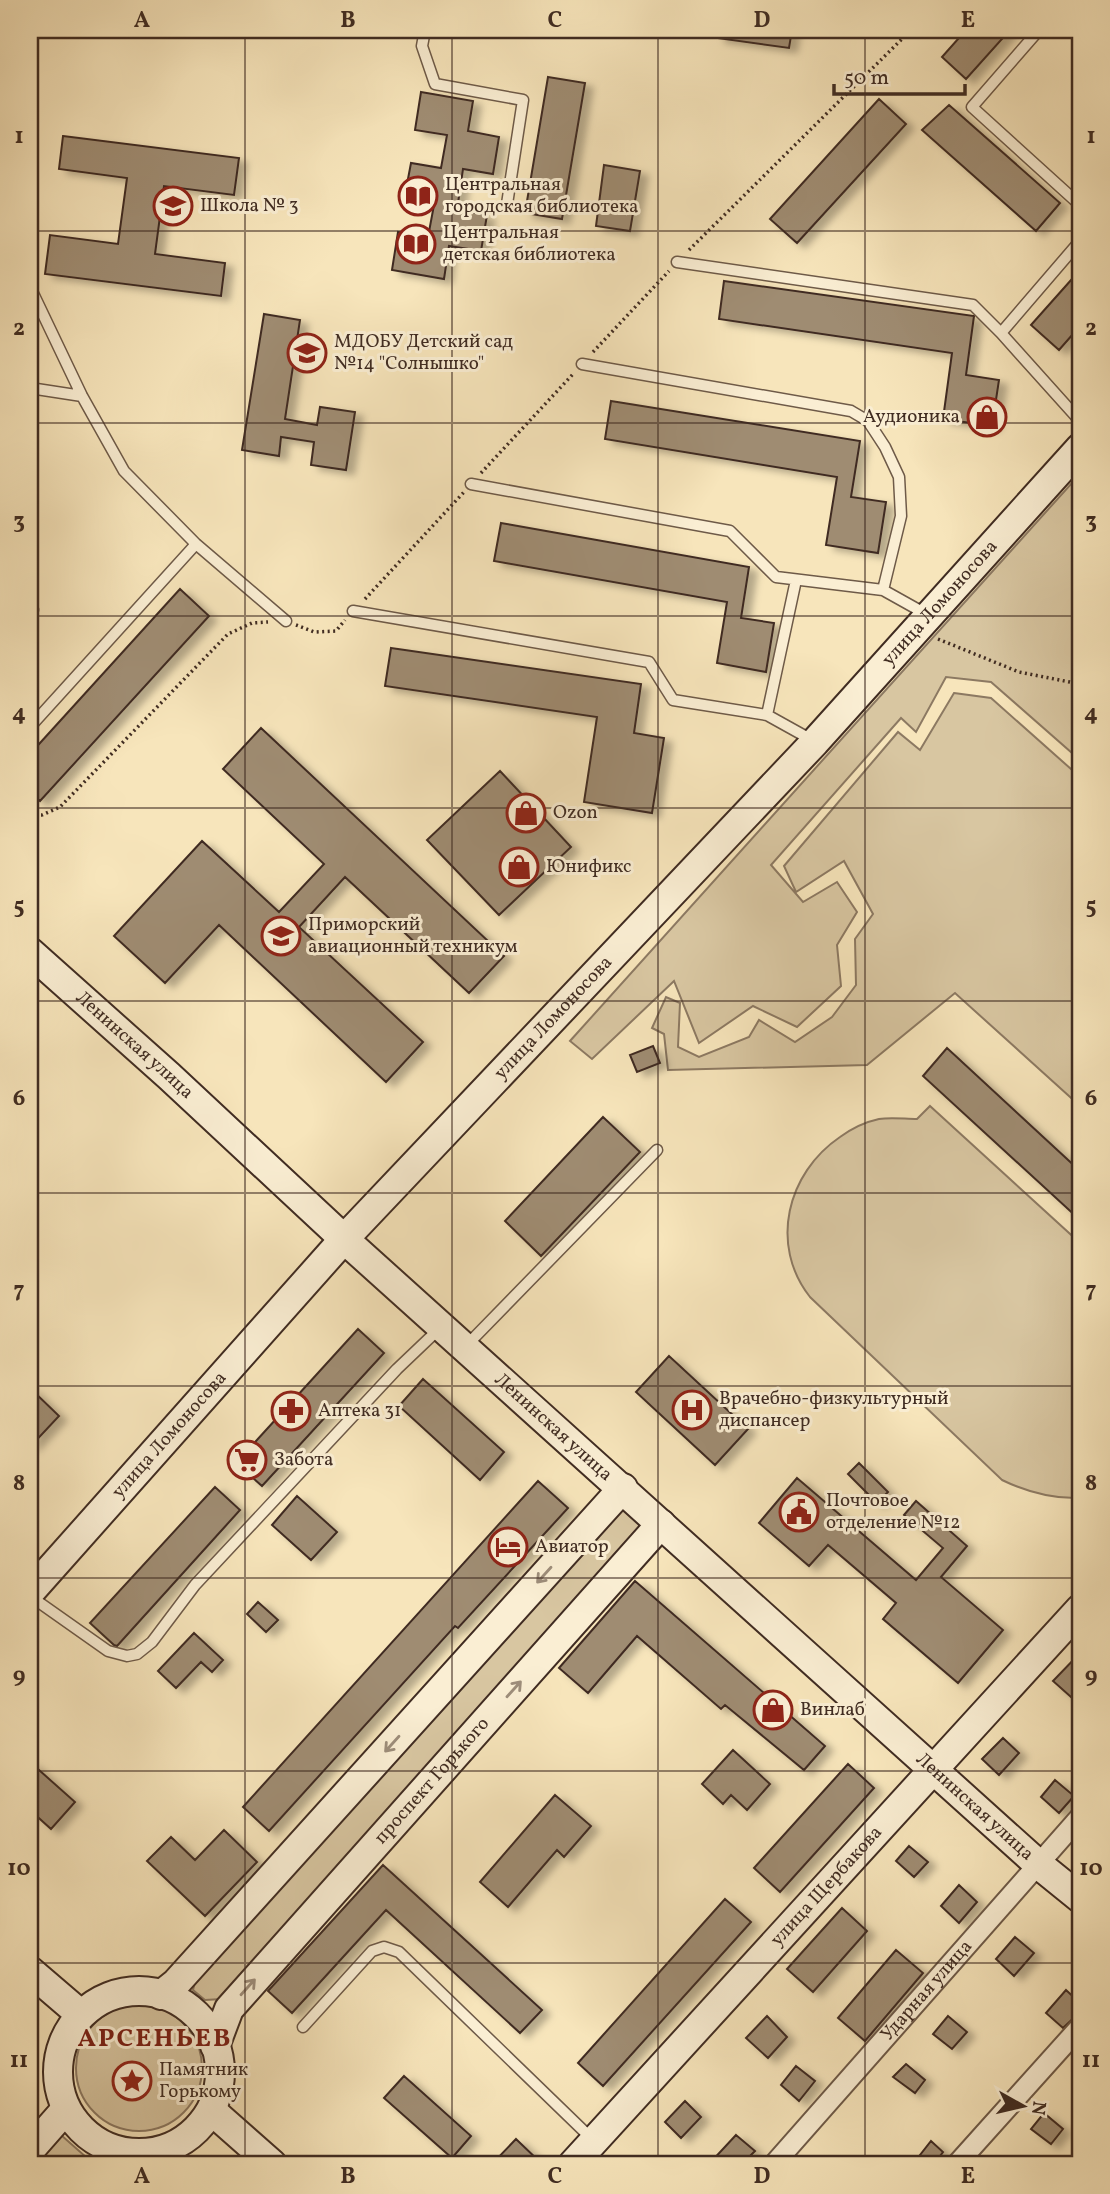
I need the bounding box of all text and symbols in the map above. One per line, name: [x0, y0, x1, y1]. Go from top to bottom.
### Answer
text: A: [134, 5, 150, 37]
text: B: [340, 5, 356, 37]
text: C: [548, 5, 562, 37]
text: D: [754, 5, 771, 37]
text: E: [961, 5, 975, 37]
scale bar: [834, 52, 965, 96]
text: 50 m: [844, 64, 889, 93]
text: 1: [14, 121, 24, 153]
text: 1: [1086, 121, 1096, 153]
place label: Центральная городская библиотека: [445, 172, 639, 220]
library icon: Центральная городская библиотека: [397, 175, 439, 217]
school or university icon: Школа № 3: [152, 185, 194, 227]
place label: Школа № 3: [200, 193, 299, 219]
place label: Центральная детская библиотека: [443, 220, 616, 268]
library icon: Центральная детская библиотека: [395, 223, 437, 265]
text: 2: [13, 313, 25, 345]
text: 2: [1085, 313, 1097, 345]
place label: МДОБУ Детский сад №14 "Солнышко": [334, 329, 513, 377]
school or university icon: МДОБУ Детский сад №14 "Солнышко": [286, 332, 328, 374]
shop icon: Аудионика: [966, 396, 1008, 438]
place label: Аудионика: [863, 404, 960, 430]
text: 3: [13, 506, 25, 538]
text: 3: [1085, 506, 1097, 538]
street label: улица Ломоносова: [876, 534, 1004, 672]
text: 4: [12, 698, 26, 730]
text: 4: [1084, 698, 1098, 730]
shop icon: Ozon: [505, 792, 547, 834]
place label: Ozon: [553, 800, 598, 826]
shop icon: Юнификс: [498, 846, 540, 888]
place label: Юнификс: [546, 854, 632, 880]
text: 5: [13, 891, 25, 923]
text: 5: [1085, 891, 1097, 923]
place label: Приморский авиационный техникум: [308, 912, 518, 960]
school or university icon: Приморский авиационный техникум: [260, 915, 302, 957]
street label: улица Ломоносова: [488, 950, 619, 1086]
street label: Ленинская улица: [70, 985, 199, 1105]
text: 6: [13, 1083, 25, 1115]
text: 6: [1085, 1083, 1097, 1115]
text: 7: [14, 1275, 25, 1307]
text: 7: [1086, 1275, 1097, 1307]
street label: улица Ломоносова: [106, 1366, 233, 1504]
street label: Ленинская улица: [489, 1367, 618, 1488]
place label: Врачебно-физкультурный диспансер: [719, 1386, 949, 1434]
hospital icon: Врачебно-физкультурный диспансер: [671, 1389, 713, 1431]
pharmacy icon: Аптека 31: [270, 1390, 312, 1432]
place label: Аптека 31: [318, 1398, 401, 1424]
supermarket icon: Забота: [226, 1439, 268, 1481]
place label: Забота: [274, 1447, 333, 1473]
text: 8: [13, 1468, 25, 1500]
text: 8: [1085, 1468, 1097, 1500]
place label: Почтовое отделение №12: [826, 1488, 960, 1536]
public building icon: Почтовое отделение №12: [778, 1491, 820, 1533]
hotel icon: Авиатор: [487, 1526, 529, 1568]
place label: Авиатор: [535, 1534, 609, 1560]
one-way arrow: [536, 1566, 552, 1584]
text: 9: [13, 1660, 25, 1692]
text: 9: [1085, 1660, 1097, 1692]
one-way arrow: [505, 1681, 521, 1699]
shop icon: Винлаб: [752, 1689, 794, 1731]
place label: Винлаб: [800, 1697, 865, 1723]
street label: проспект Горького: [369, 1712, 496, 1850]
one-way arrow: [384, 1735, 400, 1753]
street label: Ленинская улица: [910, 1747, 1039, 1867]
street label: улица Щербакова: [765, 1820, 889, 1953]
text: 10: [7, 1853, 31, 1885]
text: 10: [1079, 1853, 1103, 1885]
street label: Ударная улица: [875, 1934, 979, 2047]
one-way arrow: [240, 1978, 256, 1996]
district label: АРСЕНЬЕВ: [77, 2021, 233, 2057]
text: 11: [10, 2045, 28, 2077]
text: 11: [1082, 2045, 1100, 2077]
place label: Памятник Горькому: [159, 2057, 248, 2105]
place icon: Памятник Горькому: [111, 2060, 153, 2102]
north arrow: [988, 2072, 1058, 2142]
text: N: [1024, 2099, 1052, 2117]
text: A: [134, 2161, 150, 2193]
text: B: [340, 2161, 356, 2193]
text: C: [548, 2161, 562, 2193]
text: D: [754, 2161, 771, 2193]
text: E: [961, 2161, 975, 2193]

